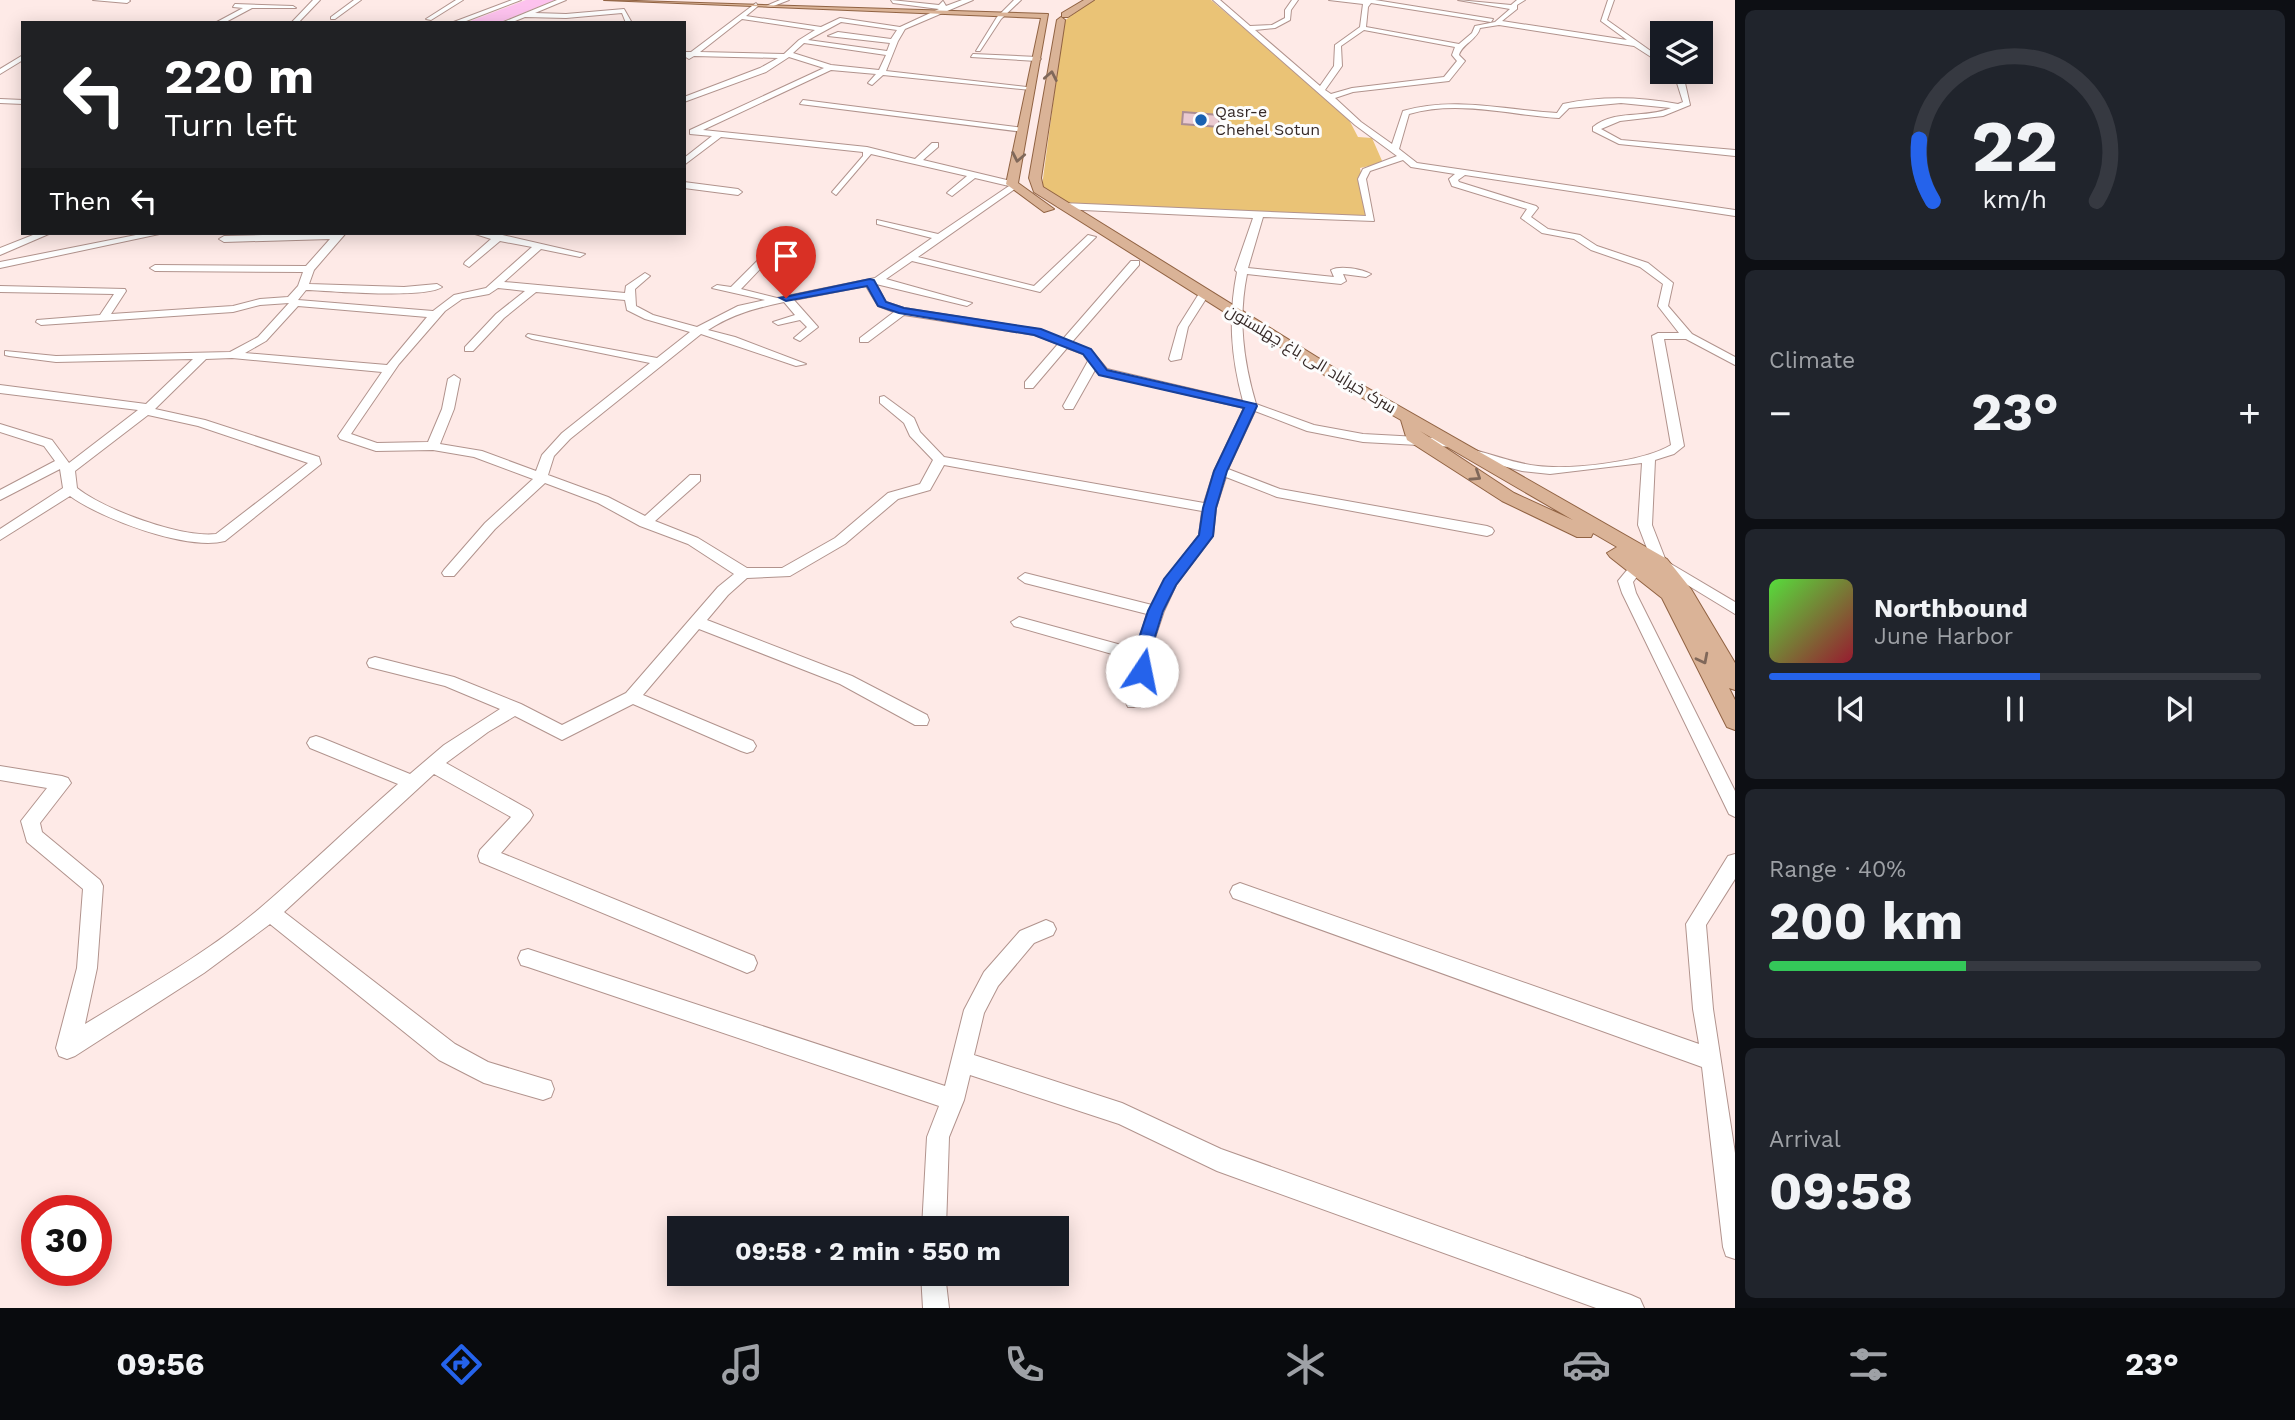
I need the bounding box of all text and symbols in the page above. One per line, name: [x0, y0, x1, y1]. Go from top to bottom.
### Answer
map controls: [1650, 21, 1713, 84]
button: layers: [1650, 21, 1713, 84]
text: 220 m: [164, 47, 314, 105]
icon: left: [49, 49, 140, 140]
one-way arrow: [1043, 70, 1058, 82]
place label: Qasr-e Chehel Sotun: [1215, 102, 1320, 139]
text: 22: [1972, 103, 2058, 189]
text: Turn left: [164, 106, 297, 144]
marker: Qasr-e Chehel Sotun: [1193, 112, 1209, 128]
one-way arrow: [1011, 151, 1026, 163]
icon: left: [125, 182, 163, 220]
text: km/h: [1983, 185, 2047, 214]
text: Then: [49, 186, 111, 216]
pin: [756, 226, 816, 298]
icon: arrive: [767, 237, 805, 275]
street label: سرک خیرآباد الی باغ چهلستون: [1222, 301, 1399, 419]
text: Climate: [1769, 347, 1855, 374]
text: 23°: [1971, 382, 2059, 443]
text: −: [1769, 391, 1792, 435]
text: +: [2238, 391, 2261, 435]
one-way arrow: [1468, 468, 1481, 481]
text: Northbound: [1874, 593, 2028, 623]
text: June Harbor: [1874, 623, 2013, 650]
position arrow: [1105, 634, 1179, 708]
one-way arrow: [1695, 651, 1709, 664]
icon: previous: [1832, 690, 1870, 728]
icon: pause: [1996, 690, 2034, 728]
icon: next: [2160, 690, 2198, 728]
text: Range · 40%: [1769, 856, 1906, 883]
text: 200 km: [1769, 891, 1963, 952]
text: Arrival: [1769, 1126, 1841, 1153]
text: 09:58: [1769, 1161, 1913, 1222]
speed limit sign: 30: [21, 1195, 112, 1286]
text: 09:58 · 2 min · 550 m: [735, 1236, 1001, 1266]
icon: directions: [437, 1340, 486, 1389]
icon: music: [718, 1340, 767, 1389]
icon: phone: [1000, 1340, 1049, 1389]
icon: climate: [1281, 1340, 1330, 1389]
icon: car: [1562, 1340, 1611, 1389]
icon: filters: [1844, 1340, 1893, 1389]
text: 09:56: [116, 1345, 205, 1383]
text: 23°: [2125, 1345, 2179, 1383]

